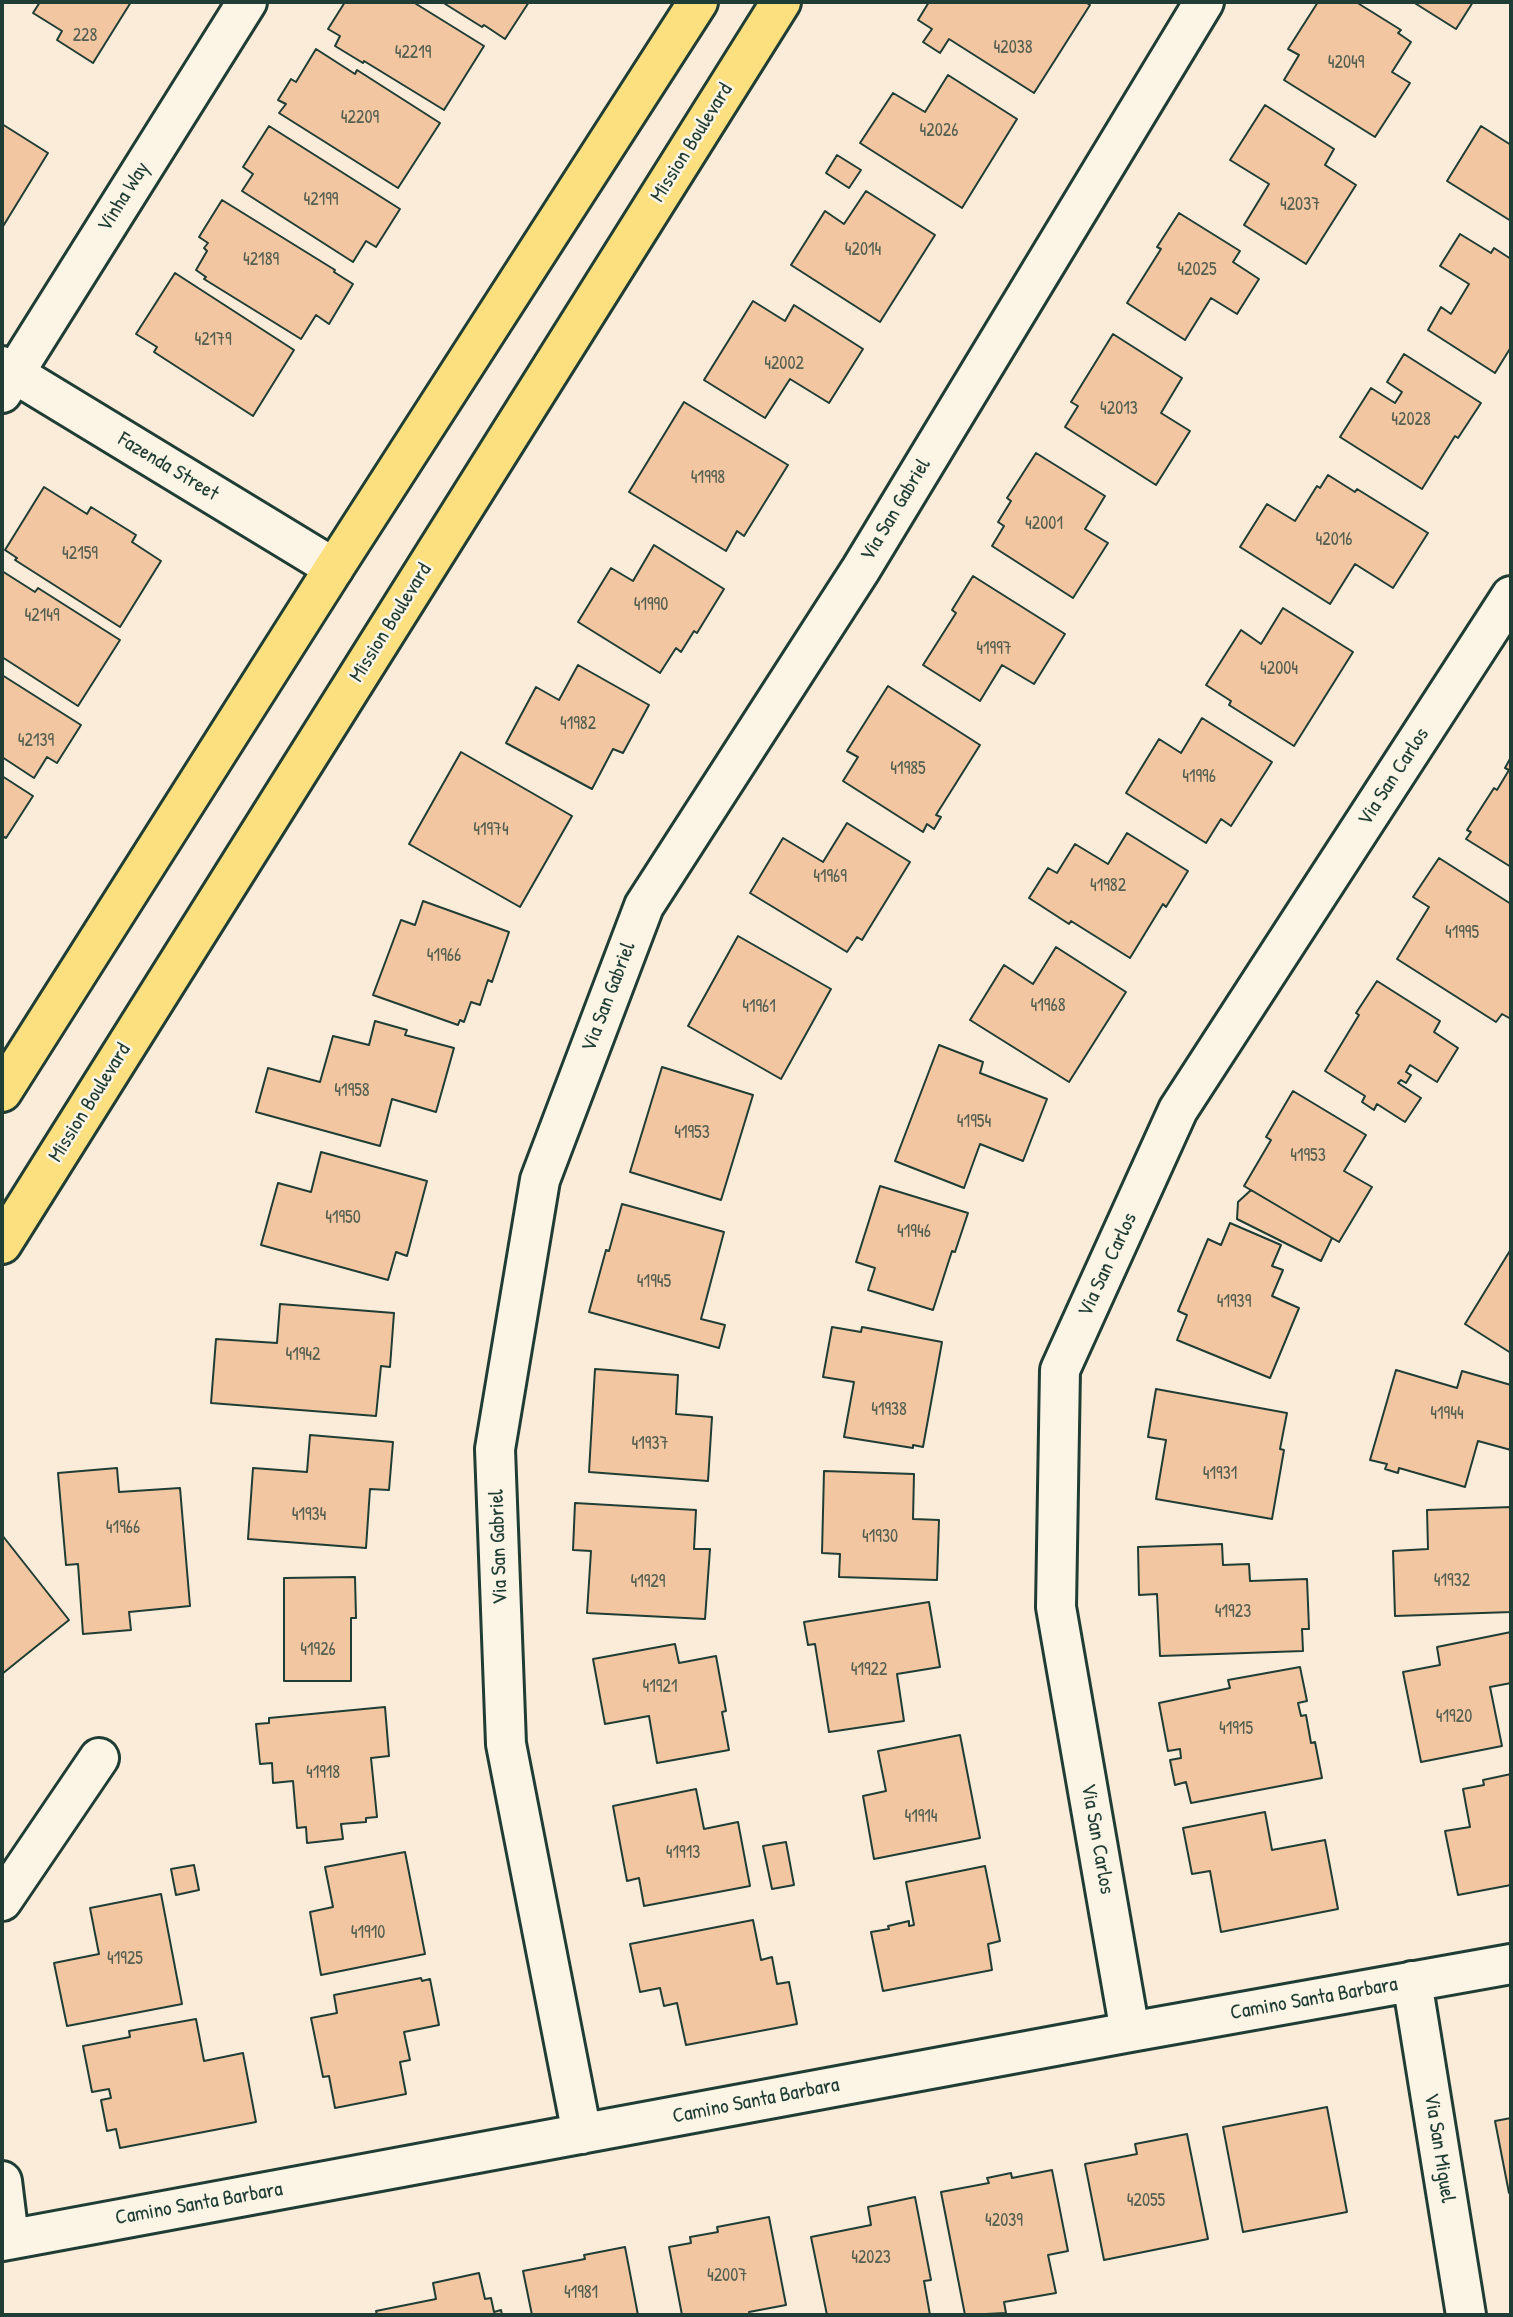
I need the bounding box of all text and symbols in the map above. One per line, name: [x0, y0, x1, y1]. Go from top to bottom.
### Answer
house number: 228: [73, 25, 97, 47]
house number: 42038: [993, 37, 1033, 59]
house number: 42219: [395, 42, 431, 64]
house number: 42049: [1328, 52, 1364, 74]
street label: Mission Boulevard: [645, 79, 739, 207]
house number: 42209: [341, 107, 379, 129]
house number: 42026: [920, 120, 958, 142]
street label: Vinha Way: [93, 157, 155, 237]
house number: 42199: [304, 189, 338, 211]
house number: 42037: [1280, 194, 1320, 216]
house number: 42014: [845, 239, 881, 261]
house number: 42189: [243, 249, 279, 271]
house number: 42025: [1177, 259, 1217, 281]
house number: 42179: [194, 329, 232, 351]
house number: 42002: [764, 353, 804, 375]
house number: 42013: [1100, 398, 1138, 420]
house number: 42028: [1391, 409, 1431, 431]
street label: Fazenda Street: [113, 427, 223, 507]
street label: Via San Gabriel: [855, 454, 937, 566]
house number: 41998: [691, 467, 725, 489]
house number: 42001: [1025, 513, 1063, 535]
house number: 42016: [1316, 529, 1352, 551]
house number: 42159: [62, 543, 98, 565]
street label: Mission Boulevard: [344, 559, 438, 687]
house number: 41990: [634, 594, 668, 616]
house number: 42149: [24, 605, 60, 627]
house number: 41997: [976, 638, 1012, 660]
house number: 42004: [1260, 658, 1298, 680]
house number: 41982: [560, 713, 596, 735]
street label: Via San Carlos: [1353, 723, 1435, 831]
house number: 42139: [18, 730, 54, 752]
house number: 41985: [890, 758, 926, 780]
house number: 41996: [1182, 766, 1216, 788]
house number: 41974: [473, 819, 509, 841]
house number: 41969: [813, 866, 847, 888]
house number: 41982: [1090, 875, 1126, 897]
house number: 41995: [1445, 922, 1479, 944]
street label: Via San Gabriel: [577, 939, 641, 1055]
house number: 41966: [427, 945, 461, 967]
house number: 41968: [1031, 995, 1065, 1017]
house number: 41961: [742, 996, 776, 1018]
street label: Mission Boulevard: [43, 1039, 137, 1167]
house number: 41958: [334, 1080, 370, 1102]
house number: 41954: [957, 1111, 991, 1133]
house number: 41953: [674, 1122, 710, 1144]
house number: 41953: [1290, 1145, 1326, 1167]
house number: 41950: [325, 1207, 361, 1229]
street label: Via San Carlos: [1073, 1209, 1143, 1321]
house number: 41946: [897, 1221, 931, 1243]
house number: 41945: [637, 1271, 671, 1293]
house number: 41939: [1217, 1291, 1251, 1313]
house number: 41942: [285, 1344, 321, 1366]
house number: 41938: [871, 1399, 907, 1421]
house number: 41944: [1430, 1403, 1464, 1425]
house number: 41937: [632, 1433, 668, 1455]
house number: 41931: [1203, 1463, 1237, 1485]
street label: Via San Gabriel: [484, 1489, 514, 1605]
house number: 41934: [292, 1504, 326, 1526]
house number: 41966: [106, 1517, 140, 1539]
house number: 41930: [862, 1526, 898, 1548]
house number: 41932: [1434, 1570, 1470, 1592]
house number: 41929: [631, 1571, 665, 1593]
house number: 41923: [1215, 1601, 1251, 1623]
house number: 41926: [300, 1639, 336, 1661]
house number: 41922: [851, 1659, 887, 1681]
house number: 41921: [643, 1676, 677, 1698]
house number: 41920: [1436, 1706, 1472, 1728]
house number: 41915: [1219, 1718, 1253, 1740]
house number: 41918: [306, 1762, 340, 1784]
street label: Via San Carlos: [1075, 1782, 1119, 1896]
house number: 41914: [904, 1806, 938, 1828]
house number: 41913: [666, 1842, 700, 1864]
house number: 41910: [351, 1922, 385, 1944]
house number: 41925: [107, 1948, 143, 1970]
street label: Camino Santa Barbara: [1228, 1972, 1400, 2026]
street label: Camino Santa Barbara: [670, 2072, 842, 2130]
street label: Via San Miguel: [1418, 2091, 1460, 2205]
street label: Camino Santa Barbara: [113, 2177, 285, 2231]
house number: 42055: [1127, 2190, 1165, 2212]
house number: 42039: [985, 2210, 1023, 2232]
house number: 42023: [851, 2247, 891, 2269]
house number: 42007: [707, 2265, 747, 2287]
house number: 41981: [564, 2282, 598, 2304]

